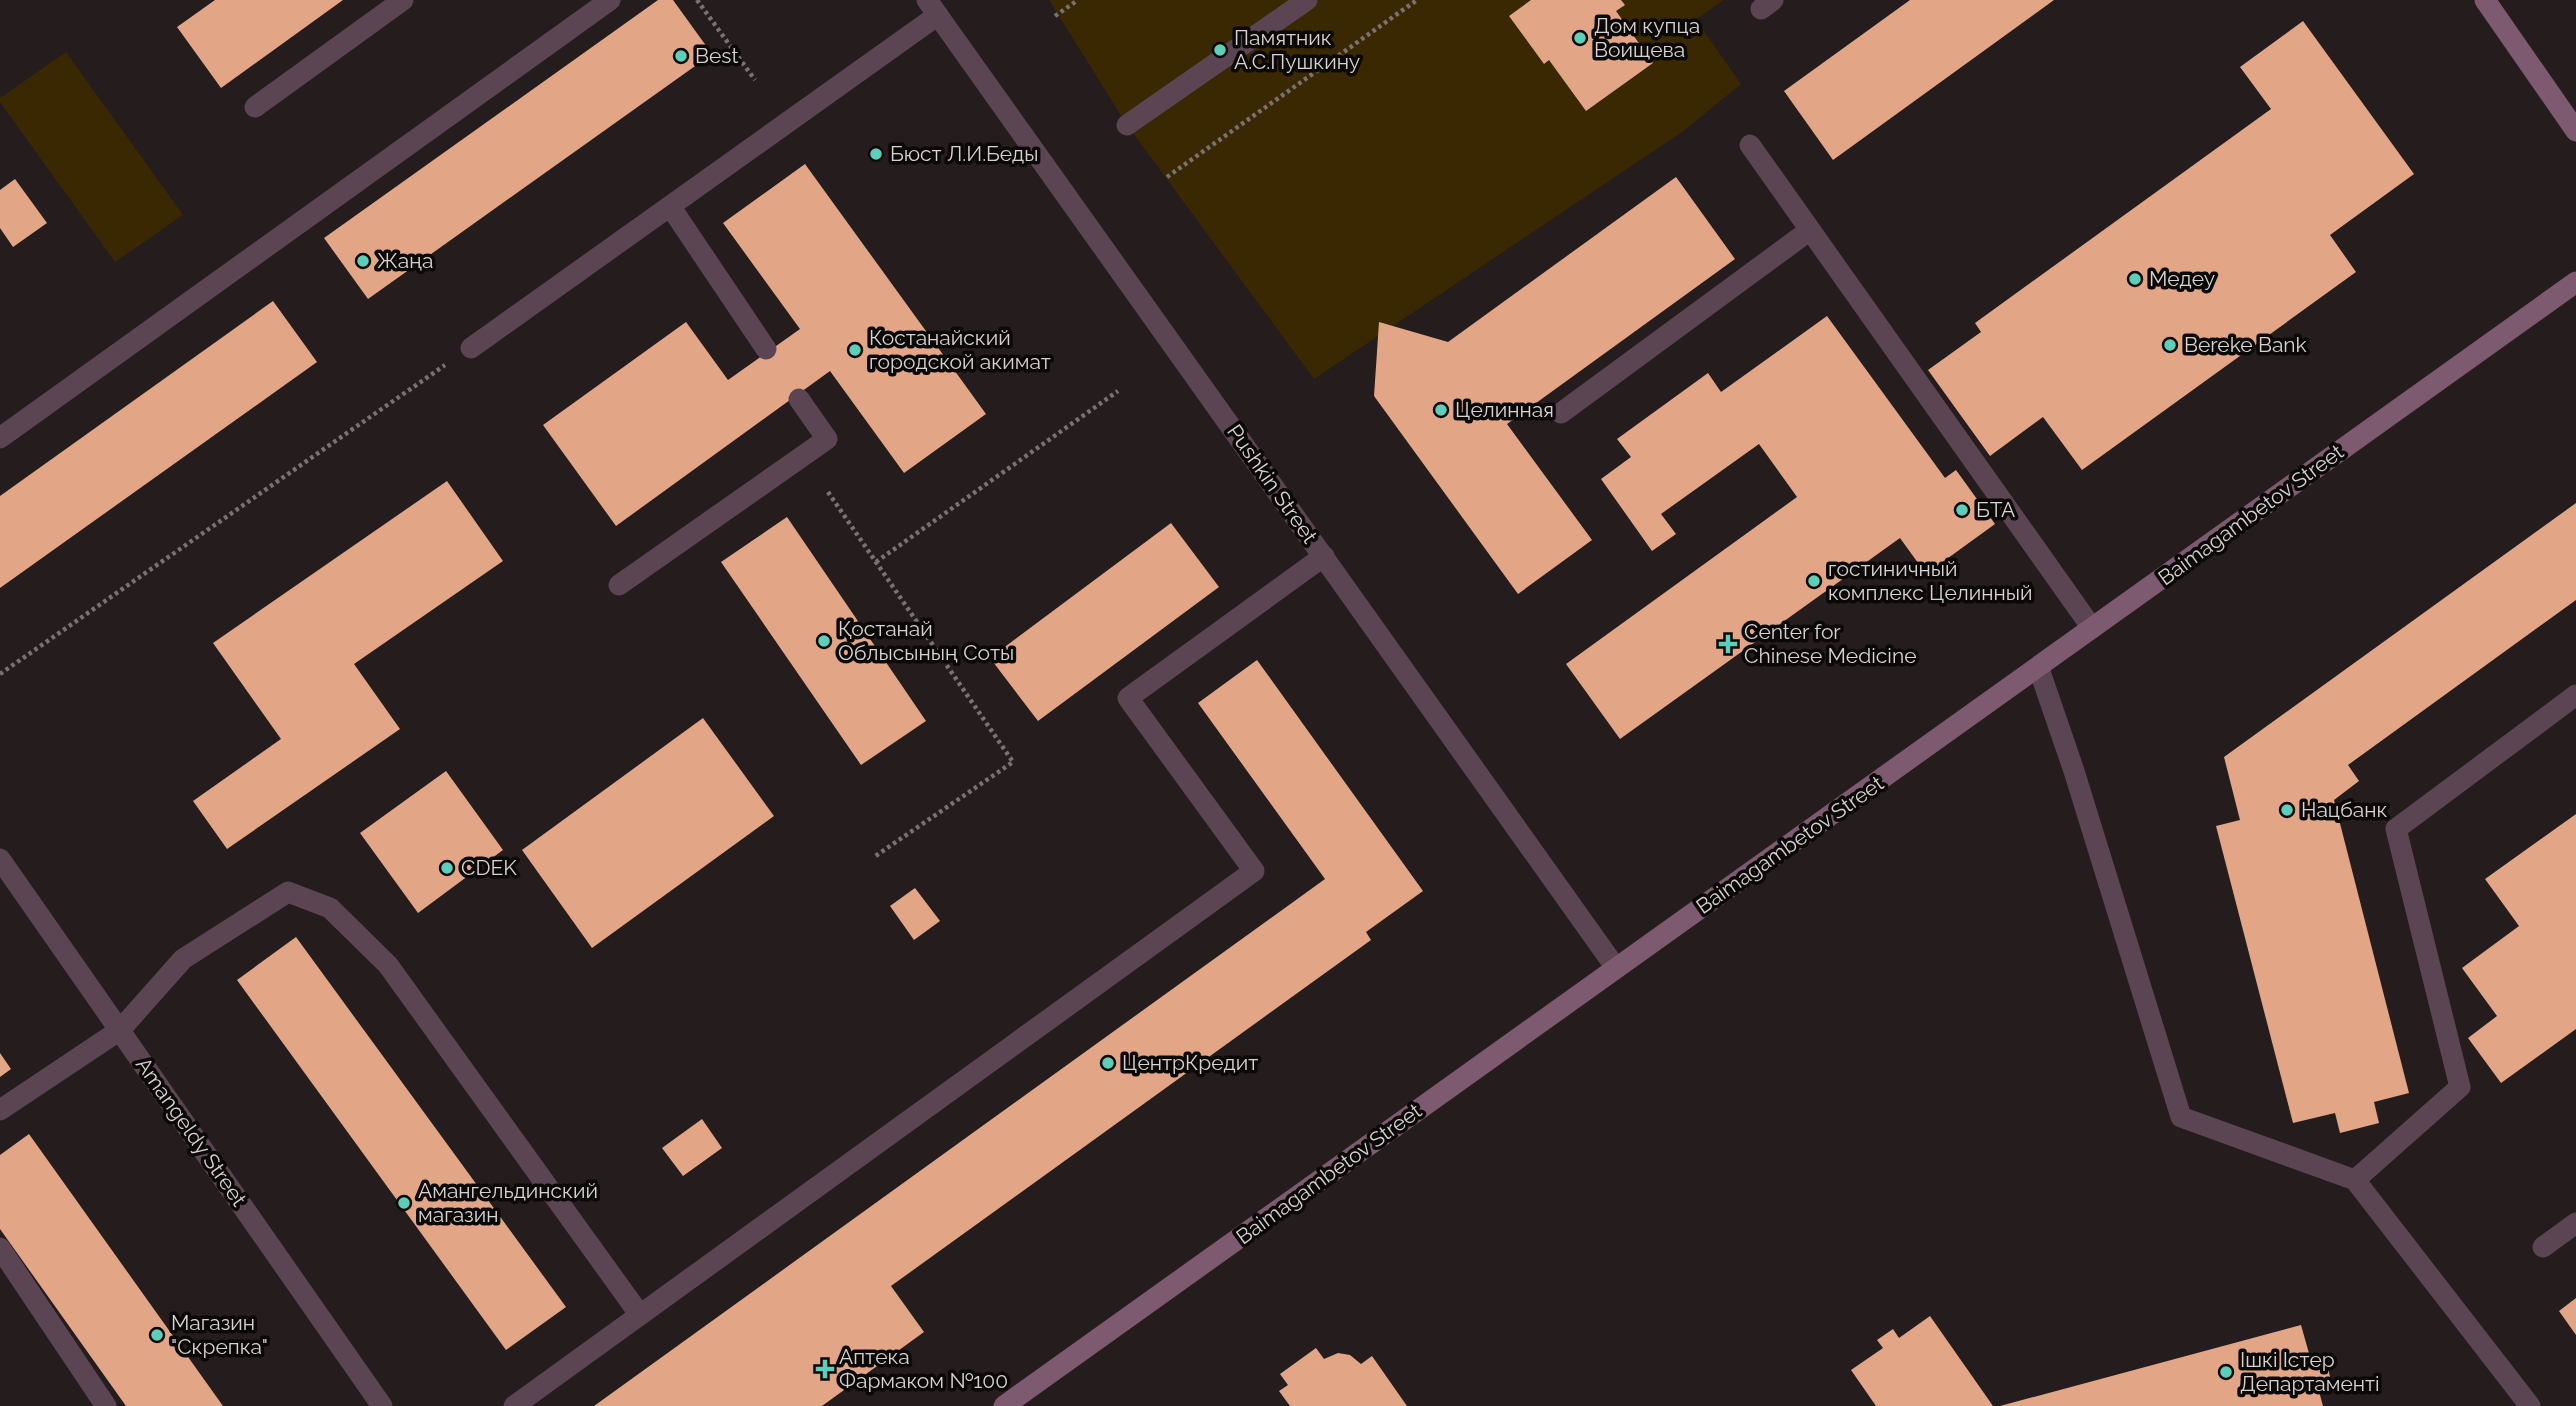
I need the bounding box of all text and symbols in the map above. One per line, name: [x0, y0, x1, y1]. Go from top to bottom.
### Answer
place label: Дом купца Воищева: [1594, 13, 1700, 62]
place label: Памятник А.С.Пушкину: [1234, 25, 1360, 74]
marker: Дом купца Воищева: [1572, 30, 1588, 46]
marker: Памятник А.С.Пушкину: [1212, 42, 1228, 58]
place label: Best: [695, 43, 739, 68]
marker: Best: [673, 48, 689, 64]
place label: Бюст Л.И.Беды: [890, 141, 1039, 166]
marker: Бюст Л.И.Беды: [868, 146, 884, 162]
place label: Жаңа: [377, 248, 433, 273]
marker: Жаңа: [355, 253, 371, 269]
place label: Медеу: [2149, 266, 2215, 291]
marker: Медеу: [2127, 271, 2143, 287]
place label: Костанайский городской акимат: [869, 325, 1051, 374]
place label: Bereke Bank: [2184, 332, 2307, 357]
marker: Bereke Bank: [2162, 337, 2178, 353]
marker: Костанайский городской акимат: [847, 342, 863, 358]
place label: Целинная: [1455, 397, 1554, 422]
marker: Целинная: [1433, 402, 1449, 418]
street label: Pushkin Street: [1222, 419, 1323, 548]
street label: Baimagambetov Street: [2153, 439, 2348, 590]
place label: БТА: [1976, 497, 2015, 522]
marker: БТА: [1954, 502, 1970, 518]
place label: гостиничный комплекс Целинный: [1828, 556, 2032, 605]
marker: гостиничный комплекс Целинный: [1806, 573, 1822, 589]
place label: Қостанай Облысының Соты: [838, 616, 1014, 665]
place label: Center for Chinese Medicine: [1744, 619, 1917, 668]
marker: Қостанай Облысының Соты: [816, 633, 832, 649]
marker: Center for Chinese Medicine: [1718, 634, 1738, 654]
street label: Baimagambetov Street: [1691, 770, 1888, 919]
place label: Нацбанк: [2301, 797, 2387, 822]
marker: Нацбанк: [2279, 802, 2295, 818]
place label: CDEK: [461, 855, 517, 880]
marker: CDEK: [439, 860, 455, 876]
place label: ЦентрКредит: [1122, 1050, 1258, 1075]
street label: Amangeldy Street: [131, 1053, 252, 1211]
marker: ЦентрКредит: [1100, 1055, 1116, 1071]
street label: Baimagambetov Street: [1231, 1098, 1426, 1249]
place label: Амангельдинский магазин: [418, 1178, 598, 1227]
marker: Амангельдинский магазин: [396, 1195, 412, 1211]
place label: Магазин "Скрепка": [171, 1310, 268, 1359]
marker: Магазин "Скрепка": [149, 1327, 165, 1343]
place label: Аптека Фармаком №100: [839, 1344, 1008, 1393]
place label: Ішкі Істер Департаменті: [2240, 1347, 2380, 1396]
marker: Аптека Фармаком №100: [817, 1361, 833, 1377]
marker: Ішкі Істер Департаменті: [2218, 1364, 2234, 1380]

